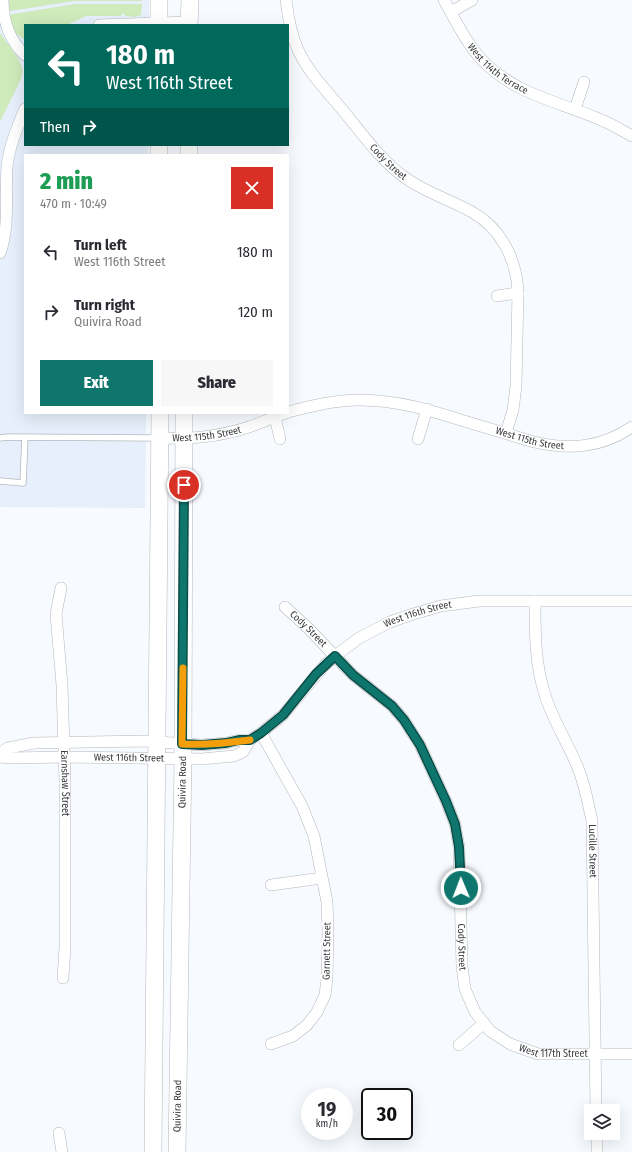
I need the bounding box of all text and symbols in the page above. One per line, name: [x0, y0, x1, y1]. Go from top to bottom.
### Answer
text: 180 m: [106, 38, 175, 71]
icon: left: [40, 40, 92, 92]
street label: West 114th Terrace: [465, 41, 530, 97]
text: West 116th Street: [106, 72, 233, 94]
icon: right: [78, 116, 100, 138]
text: Then: [40, 118, 70, 136]
street label: Cody Street: [367, 142, 410, 183]
text: 2 min: [40, 167, 93, 195]
button: close: [231, 167, 273, 209]
text: 470 m · 10:49: [40, 196, 107, 211]
text: Turn left: [74, 236, 127, 254]
icon: left: [40, 241, 62, 263]
text: 180 m: [237, 243, 273, 261]
text: West 116th Street: [74, 254, 165, 269]
text: Turn right: [74, 296, 135, 314]
icon: right: [40, 301, 62, 323]
text: 120 m: [238, 303, 273, 321]
text: Quivira Road: [74, 314, 142, 329]
button: Exit: [40, 360, 153, 406]
button: Share: [161, 360, 273, 406]
street label: West 115th Street: [172, 423, 243, 444]
street label: West 115th Street: [494, 425, 565, 452]
pin: [167, 468, 201, 502]
icon: arrive: [173, 474, 195, 496]
street label: West 116th Street: [382, 599, 453, 630]
street label: Cody Street: [287, 608, 330, 650]
street label: Earnshaw Street: [58, 750, 71, 817]
street label: West 116th Street: [94, 751, 165, 764]
street label: Quivira Road: [176, 756, 189, 808]
street label: Lucille Street: [586, 824, 599, 879]
position arrow: [440, 867, 482, 909]
street label: Garnett Street: [320, 921, 334, 980]
street label: Cody Street: [455, 923, 469, 972]
street label: West 117th Street: [517, 1042, 588, 1060]
street label: Quivira Road: [171, 1080, 184, 1132]
speed limit sign: 30: [361, 1088, 413, 1140]
text: 19: [318, 1097, 336, 1121]
map controls: [584, 1104, 620, 1140]
button: layers: [584, 1104, 620, 1140]
text: km/h: [316, 1118, 338, 1130]

